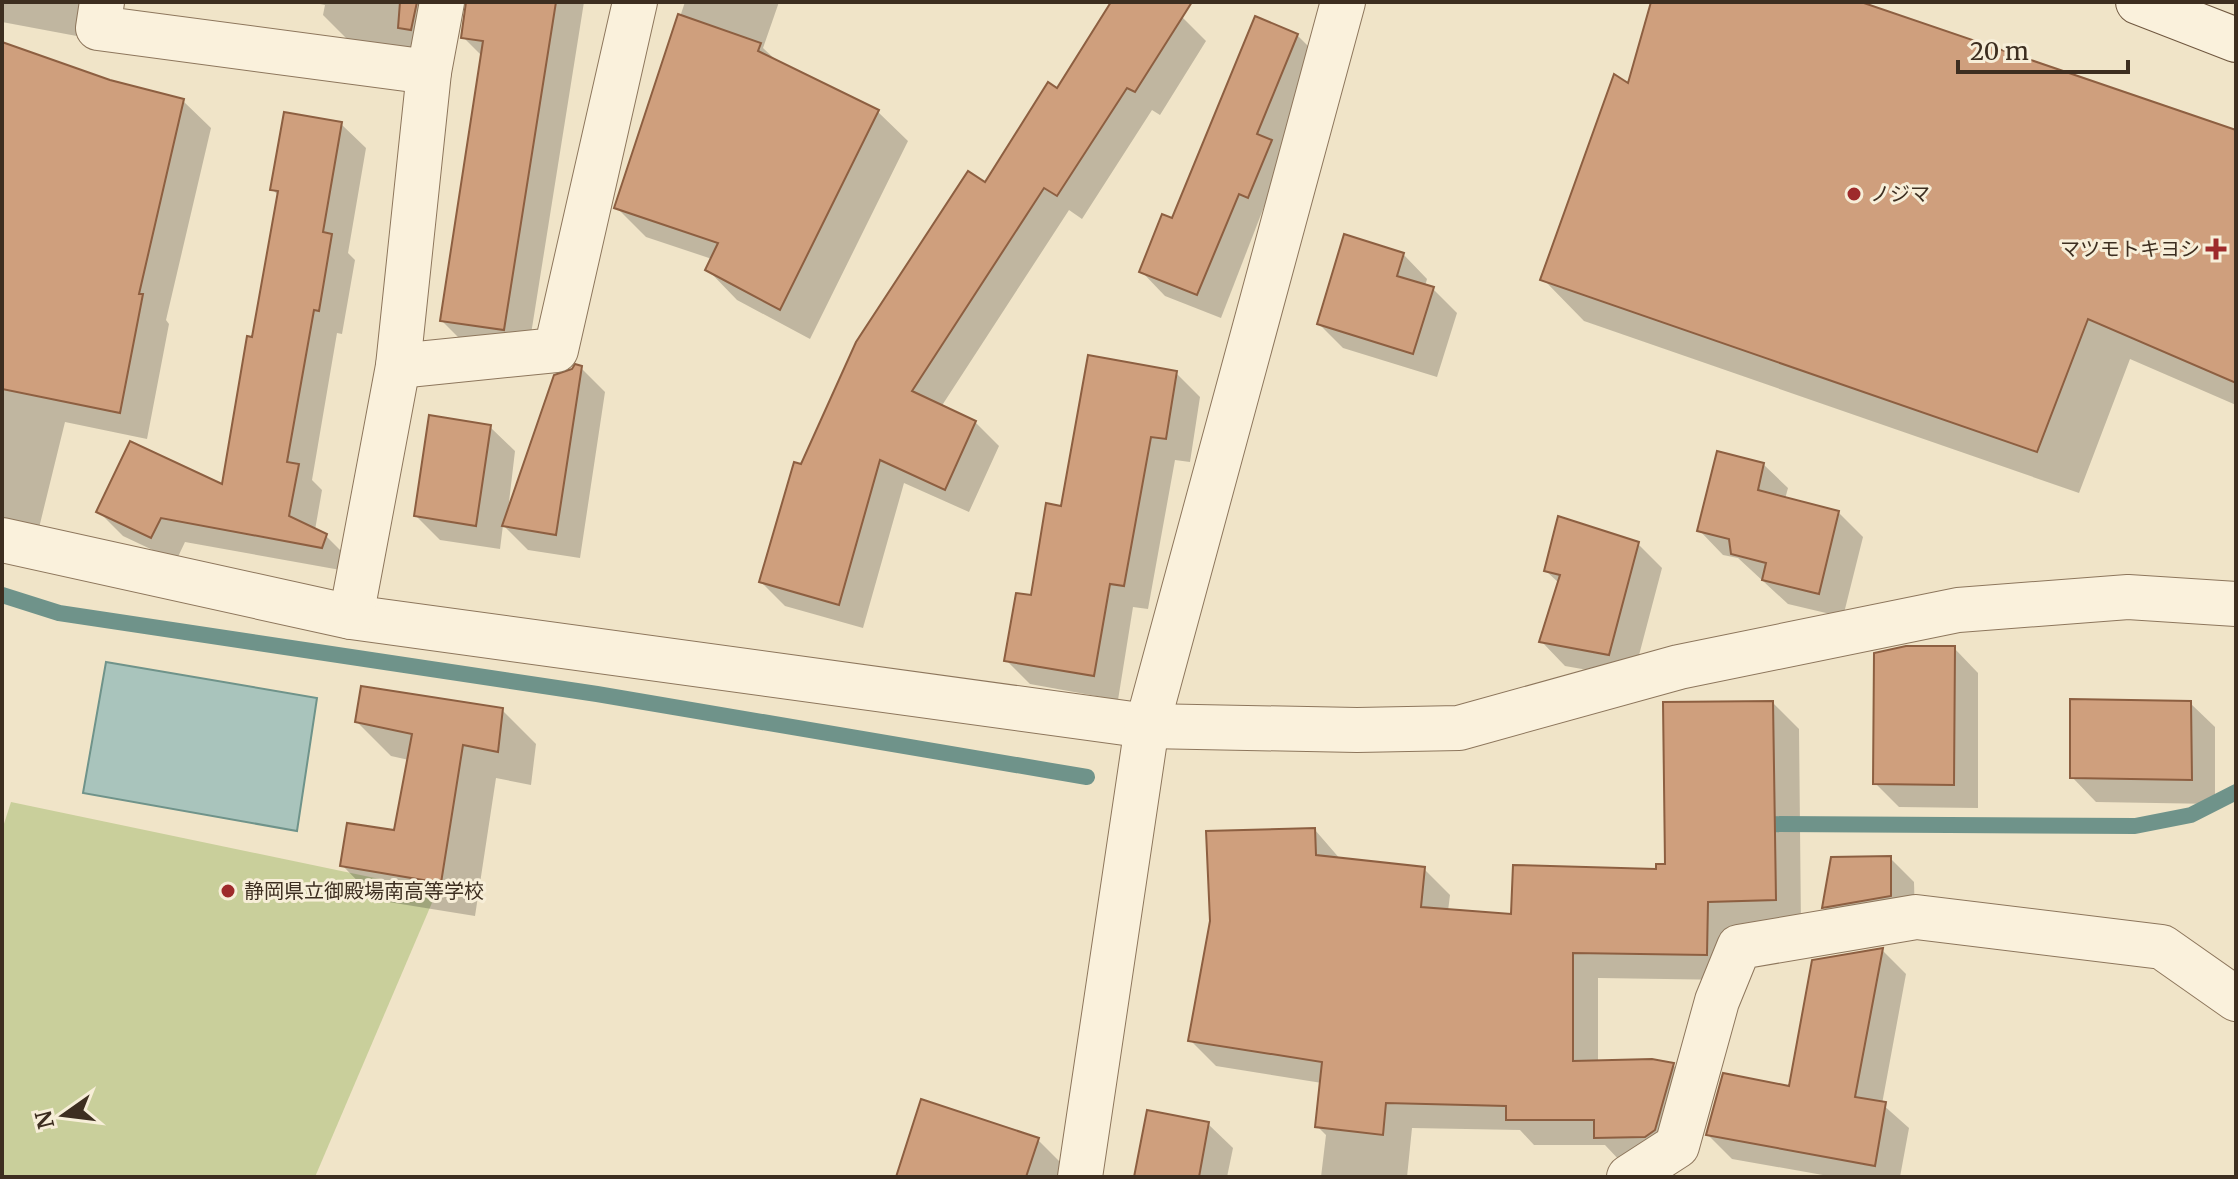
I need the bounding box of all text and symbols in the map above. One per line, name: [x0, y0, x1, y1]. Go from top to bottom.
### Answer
scale bar: [1958, 24, 2128, 74]
text: 20 m: [1970, 36, 2029, 67]
place label: ノジマ: [1870, 181, 1930, 206]
marker: ノジマ: [1845, 185, 1863, 203]
place label: マツモトキヨシ: [2060, 236, 2200, 261]
marker: マツモトキヨシ: [2207, 240, 2225, 258]
place label: 静岡県立御殿場南高等学校: [244, 878, 484, 903]
marker: 静岡県立御殿場南高等学校: [219, 882, 237, 900]
north arrow: [24, 1075, 104, 1155]
text: N: [29, 1107, 60, 1132]

